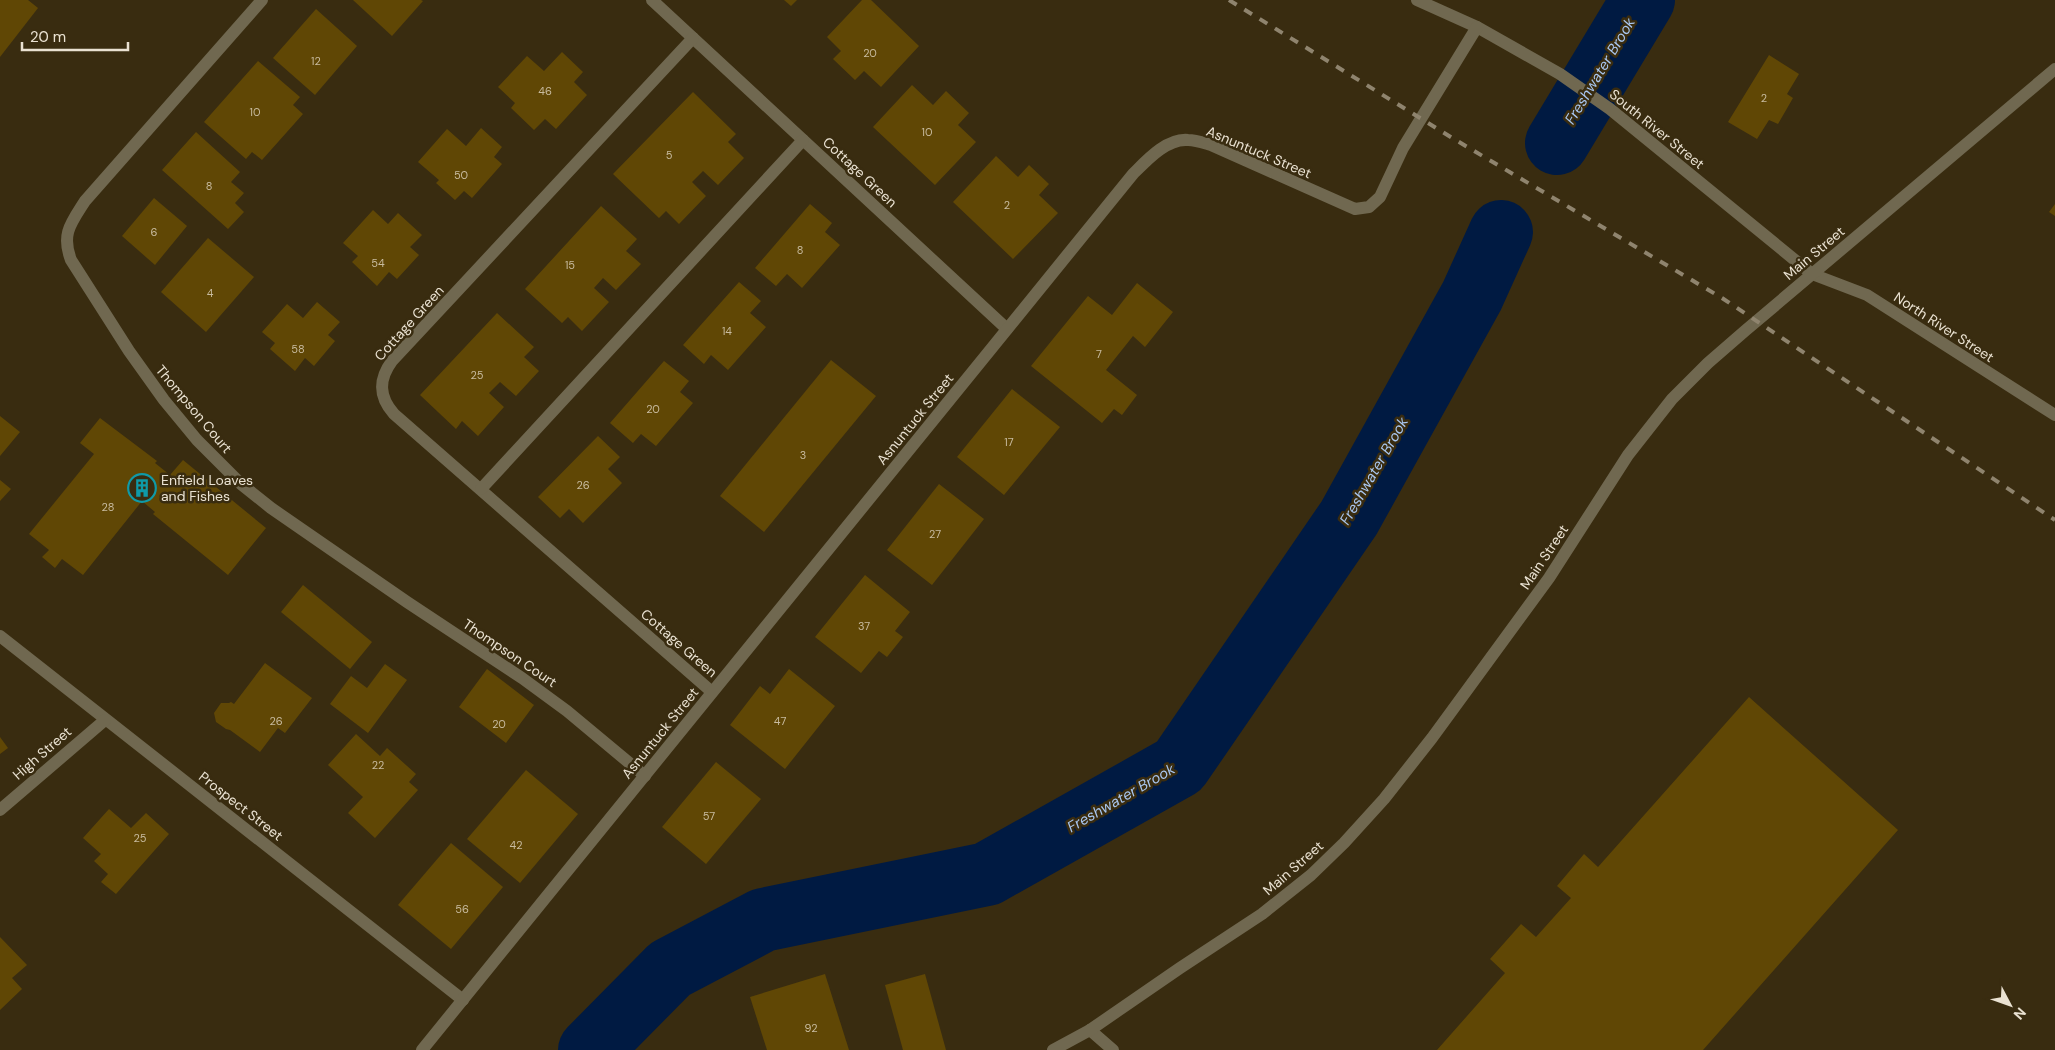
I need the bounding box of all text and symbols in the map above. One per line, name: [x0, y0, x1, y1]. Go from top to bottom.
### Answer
water label: Freshwater Brook: [1560, 14, 1640, 128]
scale bar: [22, 20, 129, 52]
text: 20 m: [30, 27, 66, 47]
house number: 20: [863, 46, 877, 60]
house number: 12: [311, 54, 321, 68]
house number: 46: [538, 84, 552, 98]
street label: South River Street: [1606, 85, 1708, 173]
house number: 2: [1761, 91, 1767, 105]
house number: 10: [250, 105, 260, 119]
street label: Asnuntuck Street: [1204, 122, 1314, 182]
house number: 10: [922, 125, 932, 139]
street label: Cottage Green: [819, 133, 901, 211]
house number: 5: [666, 148, 673, 162]
house number: 50: [454, 168, 468, 182]
house number: 8: [206, 179, 212, 193]
house number: 2: [1004, 198, 1010, 212]
street label: Main Street: [1780, 222, 1848, 284]
house number: 6: [151, 225, 158, 239]
house number: 8: [797, 243, 803, 257]
house number: 54: [371, 256, 385, 270]
house number: 15: [565, 258, 575, 272]
street label: Cottage Green: [370, 282, 448, 364]
house number: 4: [207, 286, 214, 300]
street label: North River Street: [1891, 288, 1997, 366]
house number: 14: [722, 324, 732, 338]
house number: 58: [291, 342, 305, 356]
house number: 7: [1096, 347, 1102, 361]
street label: Thompson Court: [152, 361, 236, 457]
house number: 25: [470, 368, 484, 382]
street label: Asnuntuck Street: [873, 370, 957, 468]
house number: 20: [646, 402, 660, 416]
water label: Freshwater Brook: [1335, 413, 1413, 529]
house number: 17: [1004, 435, 1014, 449]
house number: 3: [800, 448, 806, 462]
place label: Enfield Loaves and Fishes: [161, 471, 253, 505]
building icon: Enfield Loaves and Fishes: [127, 473, 157, 503]
house number: 26: [576, 478, 590, 492]
house number: 28: [102, 500, 114, 514]
street label: Main Street: [1516, 521, 1572, 593]
house number: 27: [929, 527, 941, 541]
street label: Cottage Green: [637, 605, 721, 681]
street label: Thompson Court: [460, 615, 560, 691]
house number: 37: [858, 619, 870, 633]
street label: Asnuntuck Street: [618, 684, 702, 782]
house number: 26: [269, 714, 283, 728]
house number: 47: [774, 714, 786, 728]
house number: 20: [492, 717, 506, 731]
street label: High Street: [9, 723, 75, 783]
house number: 22: [372, 758, 384, 772]
water label: Freshwater Brook: [1063, 759, 1179, 837]
street label: Prospect Street: [195, 768, 287, 844]
house number: 57: [703, 809, 715, 823]
house number: 25: [133, 831, 147, 845]
street label: Main Street: [1259, 837, 1327, 899]
house number: 42: [509, 838, 523, 852]
house number: 56: [455, 902, 469, 916]
north arrow: [1985, 980, 2035, 1030]
text: N: [2010, 1004, 2030, 1023]
house number: 92: [804, 1021, 818, 1035]

